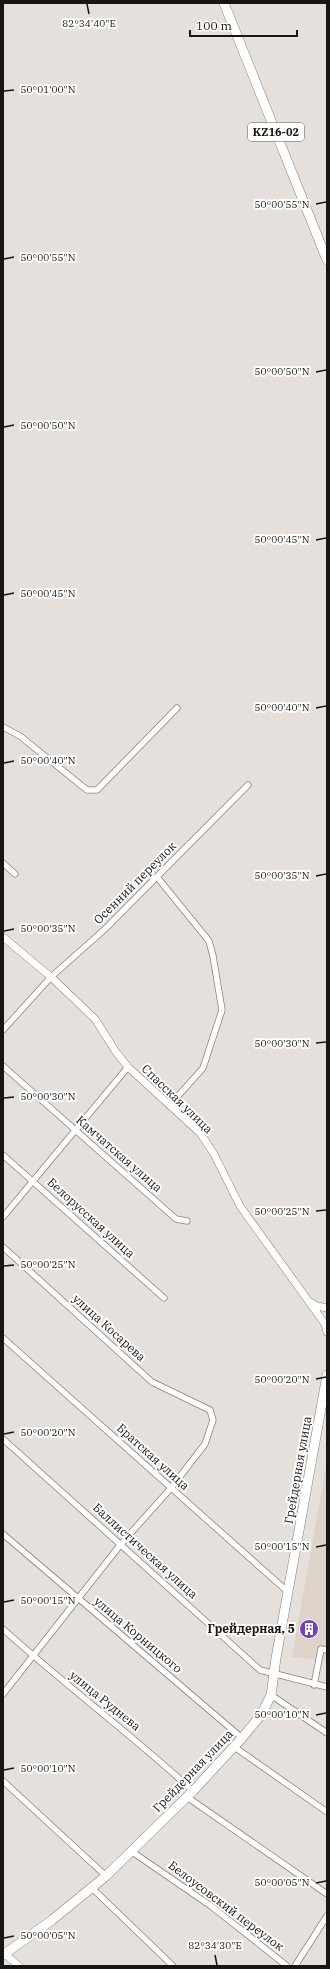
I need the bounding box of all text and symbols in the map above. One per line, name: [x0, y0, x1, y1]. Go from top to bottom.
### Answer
scale bar: [190, 12, 297, 38]
text: 82°34'40"E: [62, 17, 116, 30]
text: 100 m: [196, 18, 232, 33]
text: 50°01'00"N: [21, 83, 76, 96]
road number: KZ16-02: [248, 123, 304, 141]
text: 50°00'55"N: [255, 198, 310, 211]
text: 50°00'55"N: [21, 251, 76, 264]
text: 50°00'50"N: [255, 365, 310, 378]
text: 50°00'50"N: [21, 419, 76, 432]
text: 50°00'45"N: [255, 533, 310, 546]
text: 50°00'45"N: [21, 587, 76, 600]
text: 50°00'40"N: [255, 701, 310, 714]
text: 50°00'40"N: [21, 754, 76, 767]
street label: Осенний переулок: [90, 838, 179, 927]
text: 50°00'35"N: [255, 869, 310, 882]
text: 50°00'35"N: [21, 922, 76, 935]
text: 50°00'30"N: [255, 1037, 310, 1050]
street label: Спасская улица: [139, 1061, 216, 1137]
text: 50°00'30"N: [21, 1090, 76, 1103]
street label: Камчатская улица: [73, 1112, 166, 1195]
street label: Белорусская улица: [44, 1174, 139, 1261]
text: 50°00'25"N: [255, 1205, 310, 1218]
text: 50°00'25"N: [21, 1258, 76, 1271]
street label: улица Косарева: [70, 1291, 149, 1365]
text: 50°00'20"N: [255, 1373, 310, 1386]
street label: Грейдерная улица: [281, 1414, 314, 1525]
street label: Братская улица: [114, 1420, 193, 1493]
text: 50°00'20"N: [21, 1426, 76, 1439]
street label: Баллистическая улица: [90, 1500, 201, 1602]
text: 50°00'15"N: [255, 1540, 310, 1553]
street label: улица Корницкого: [91, 1593, 186, 1676]
text: 50°00'15"N: [21, 1594, 76, 1607]
building icon: Грейдерная, 5: [298, 1618, 320, 1640]
place label: Грейдерная, 5: [207, 1621, 295, 1636]
street label: улица Руднева: [67, 1667, 144, 1734]
text: 50°00'10"N: [255, 1708, 310, 1721]
street label: Грейдерная улица: [149, 1726, 236, 1815]
text: 50°00'10"N: [21, 1762, 76, 1775]
street label: Белоусовский переулок: [166, 1857, 287, 1954]
text: 50°00'05"N: [255, 1876, 310, 1889]
text: 50°00'05"N: [21, 1929, 76, 1942]
text: 82°34'30"E: [188, 1939, 242, 1952]

